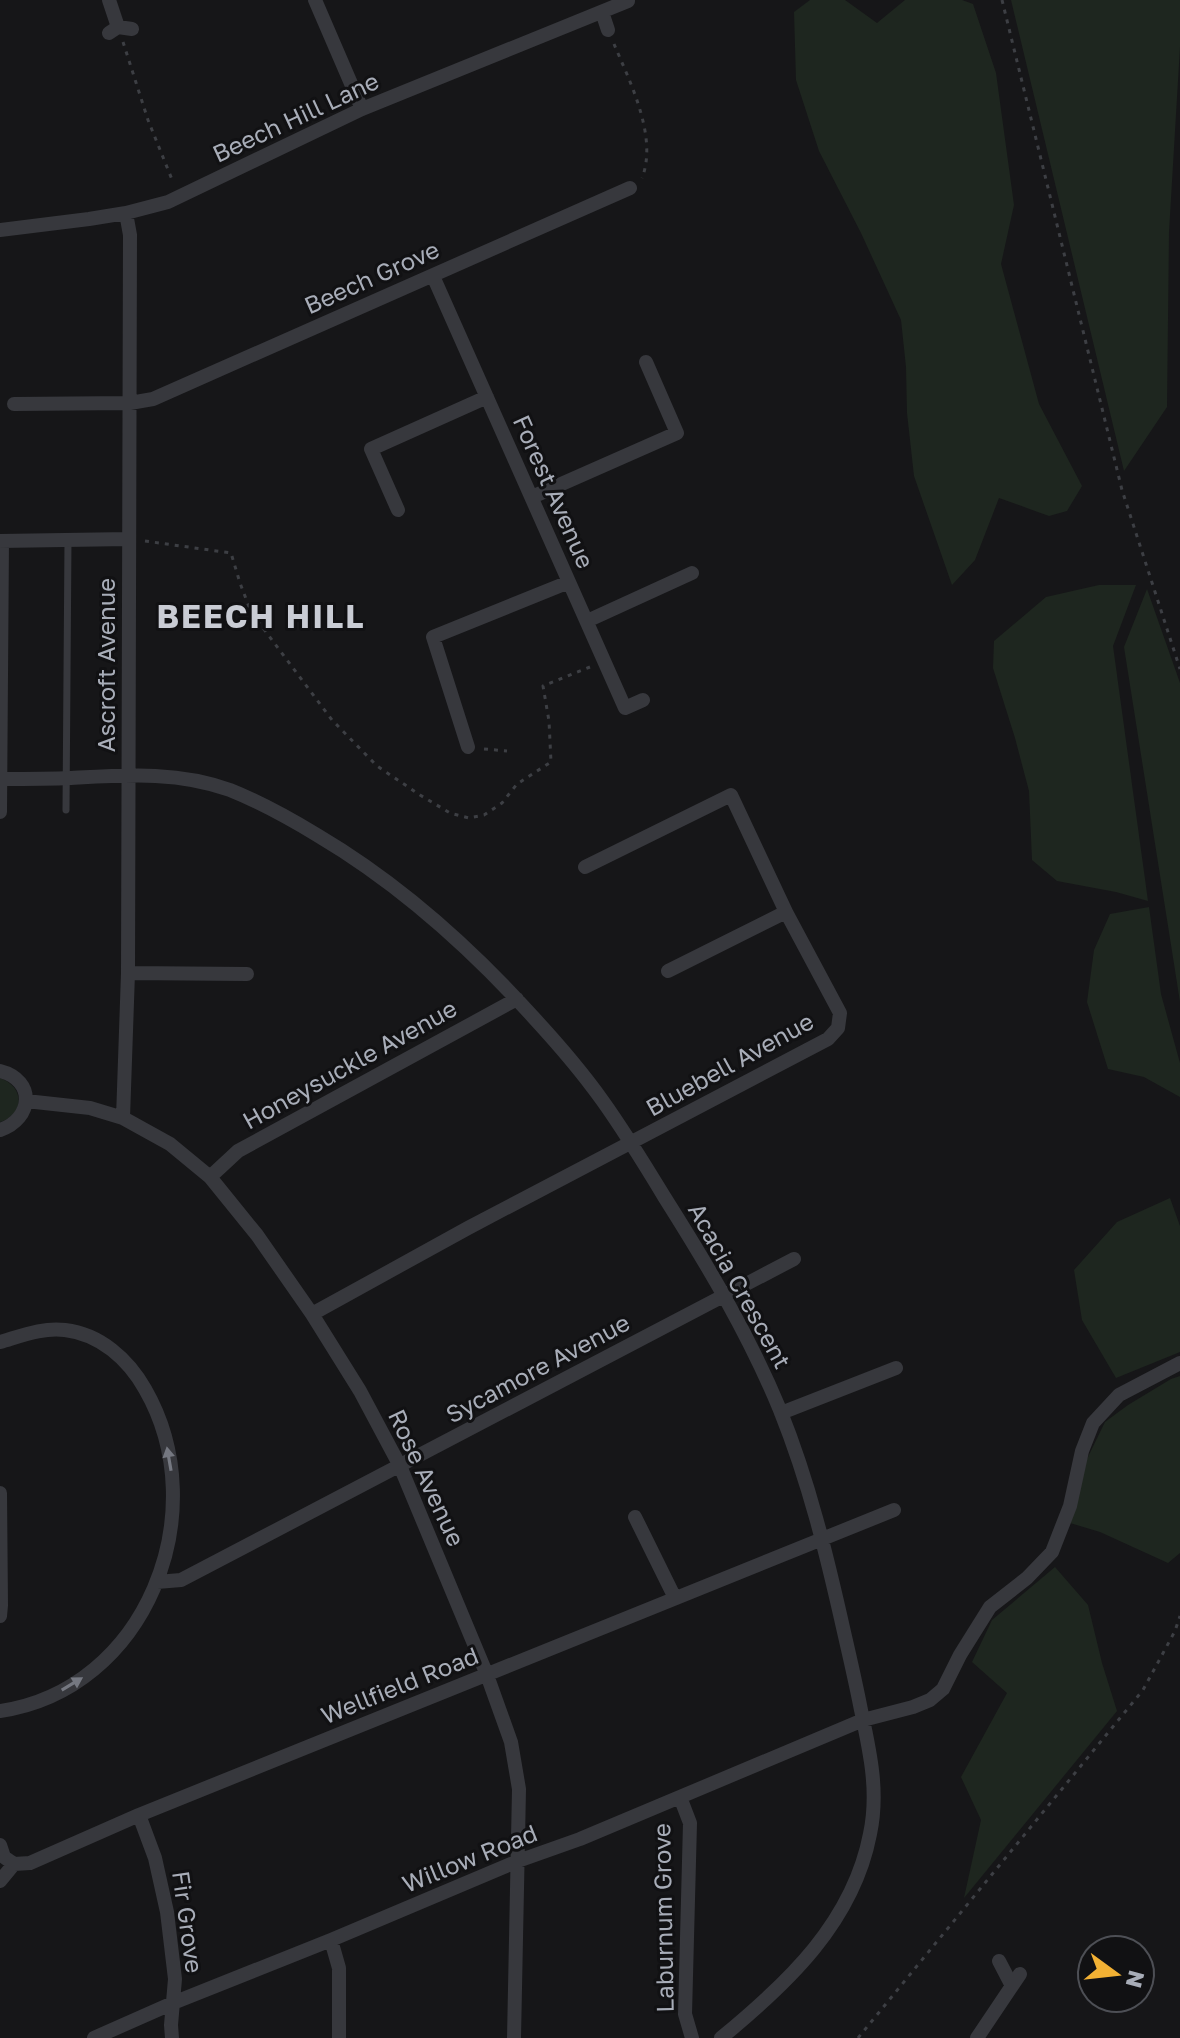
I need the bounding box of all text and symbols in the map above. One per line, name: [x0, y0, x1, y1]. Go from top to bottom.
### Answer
street label: Beech Hill Lane: [208, 65, 383, 168]
street label: Beech Grove: [299, 234, 443, 319]
street label: Forest Avenue: [508, 410, 601, 572]
street label: Ascroft Avenue: [91, 578, 120, 752]
district label: BEECH HILL: [156, 597, 366, 635]
street label: Honeysuckle Avenue: [237, 993, 461, 1135]
street label: Bluebell Avenue: [640, 1006, 818, 1122]
street label: Acacia Crescent: [683, 1197, 798, 1373]
street label: Sycamore Avenue: [440, 1307, 634, 1428]
street label: Rose Avenue: [383, 1404, 472, 1550]
one-way arrow: [162, 1446, 175, 1471]
street label: Wellfield Road: [317, 1640, 482, 1729]
one-way arrow: [61, 1677, 83, 1691]
street label: Willow Road: [398, 1817, 541, 1898]
street label: Laburnum Grove: [646, 1823, 679, 2013]
street label: Fir Grove: [167, 1869, 210, 1975]
north arrow: [1076, 1934, 1156, 2014]
text: N: [1121, 1968, 1151, 1991]

